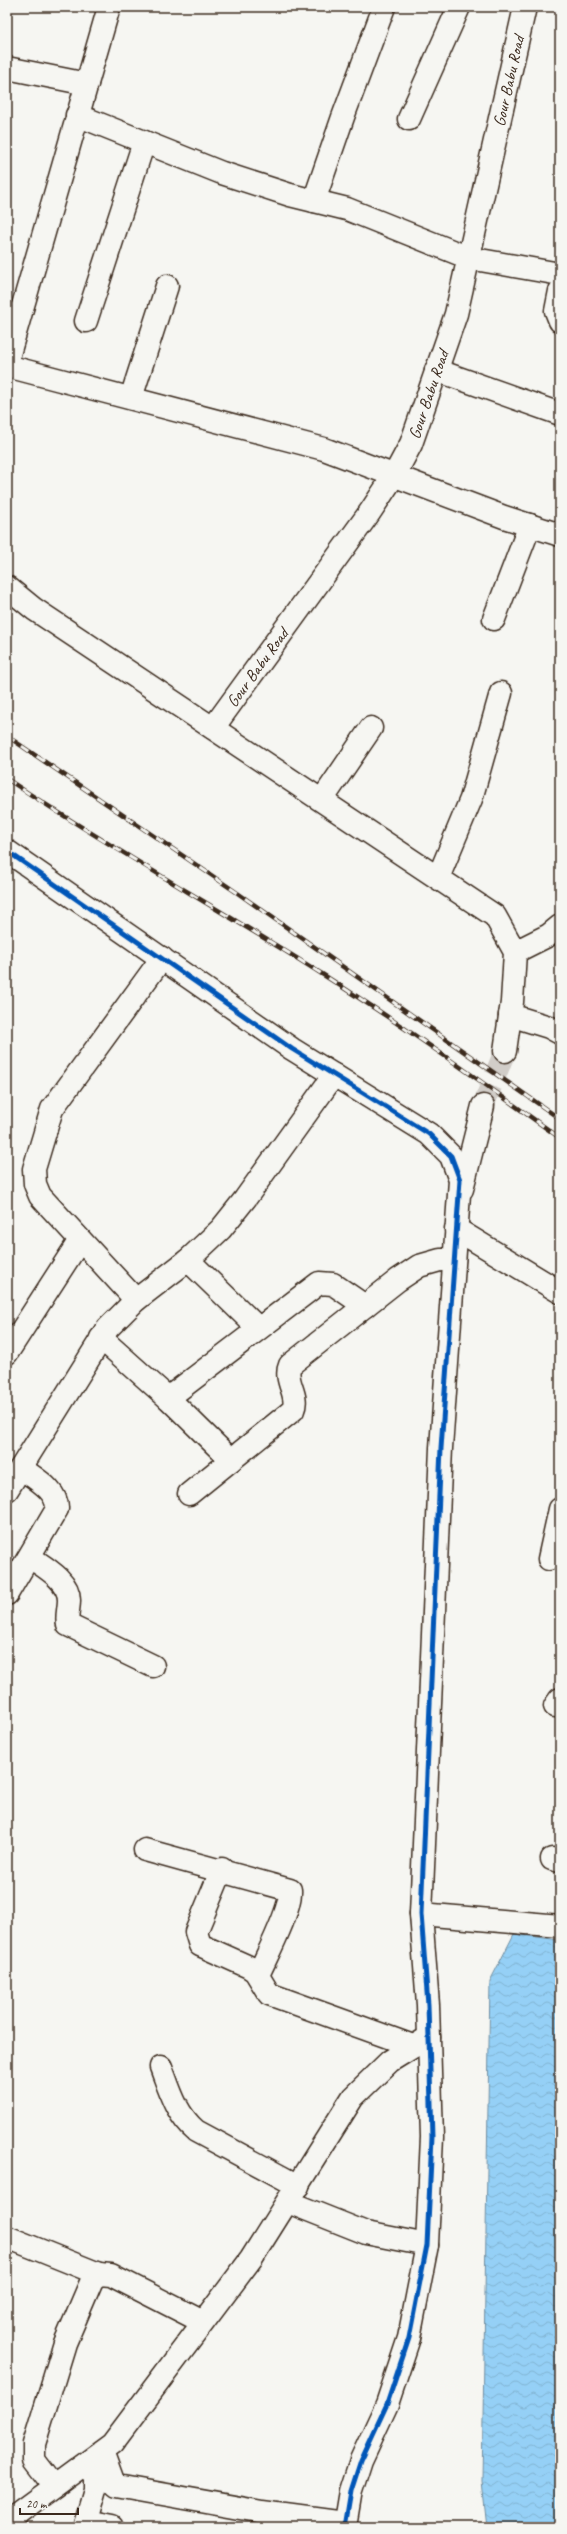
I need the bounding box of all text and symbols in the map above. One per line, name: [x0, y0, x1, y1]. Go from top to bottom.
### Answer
street label: Gour Babu Road: [488, 31, 529, 128]
street label: Gour Babu Road: [403, 345, 454, 441]
street label: Gour Babu Road: [221, 622, 294, 711]
scale bar: [20, 2490, 78, 2516]
text: 20 m: [26, 2496, 48, 2512]

